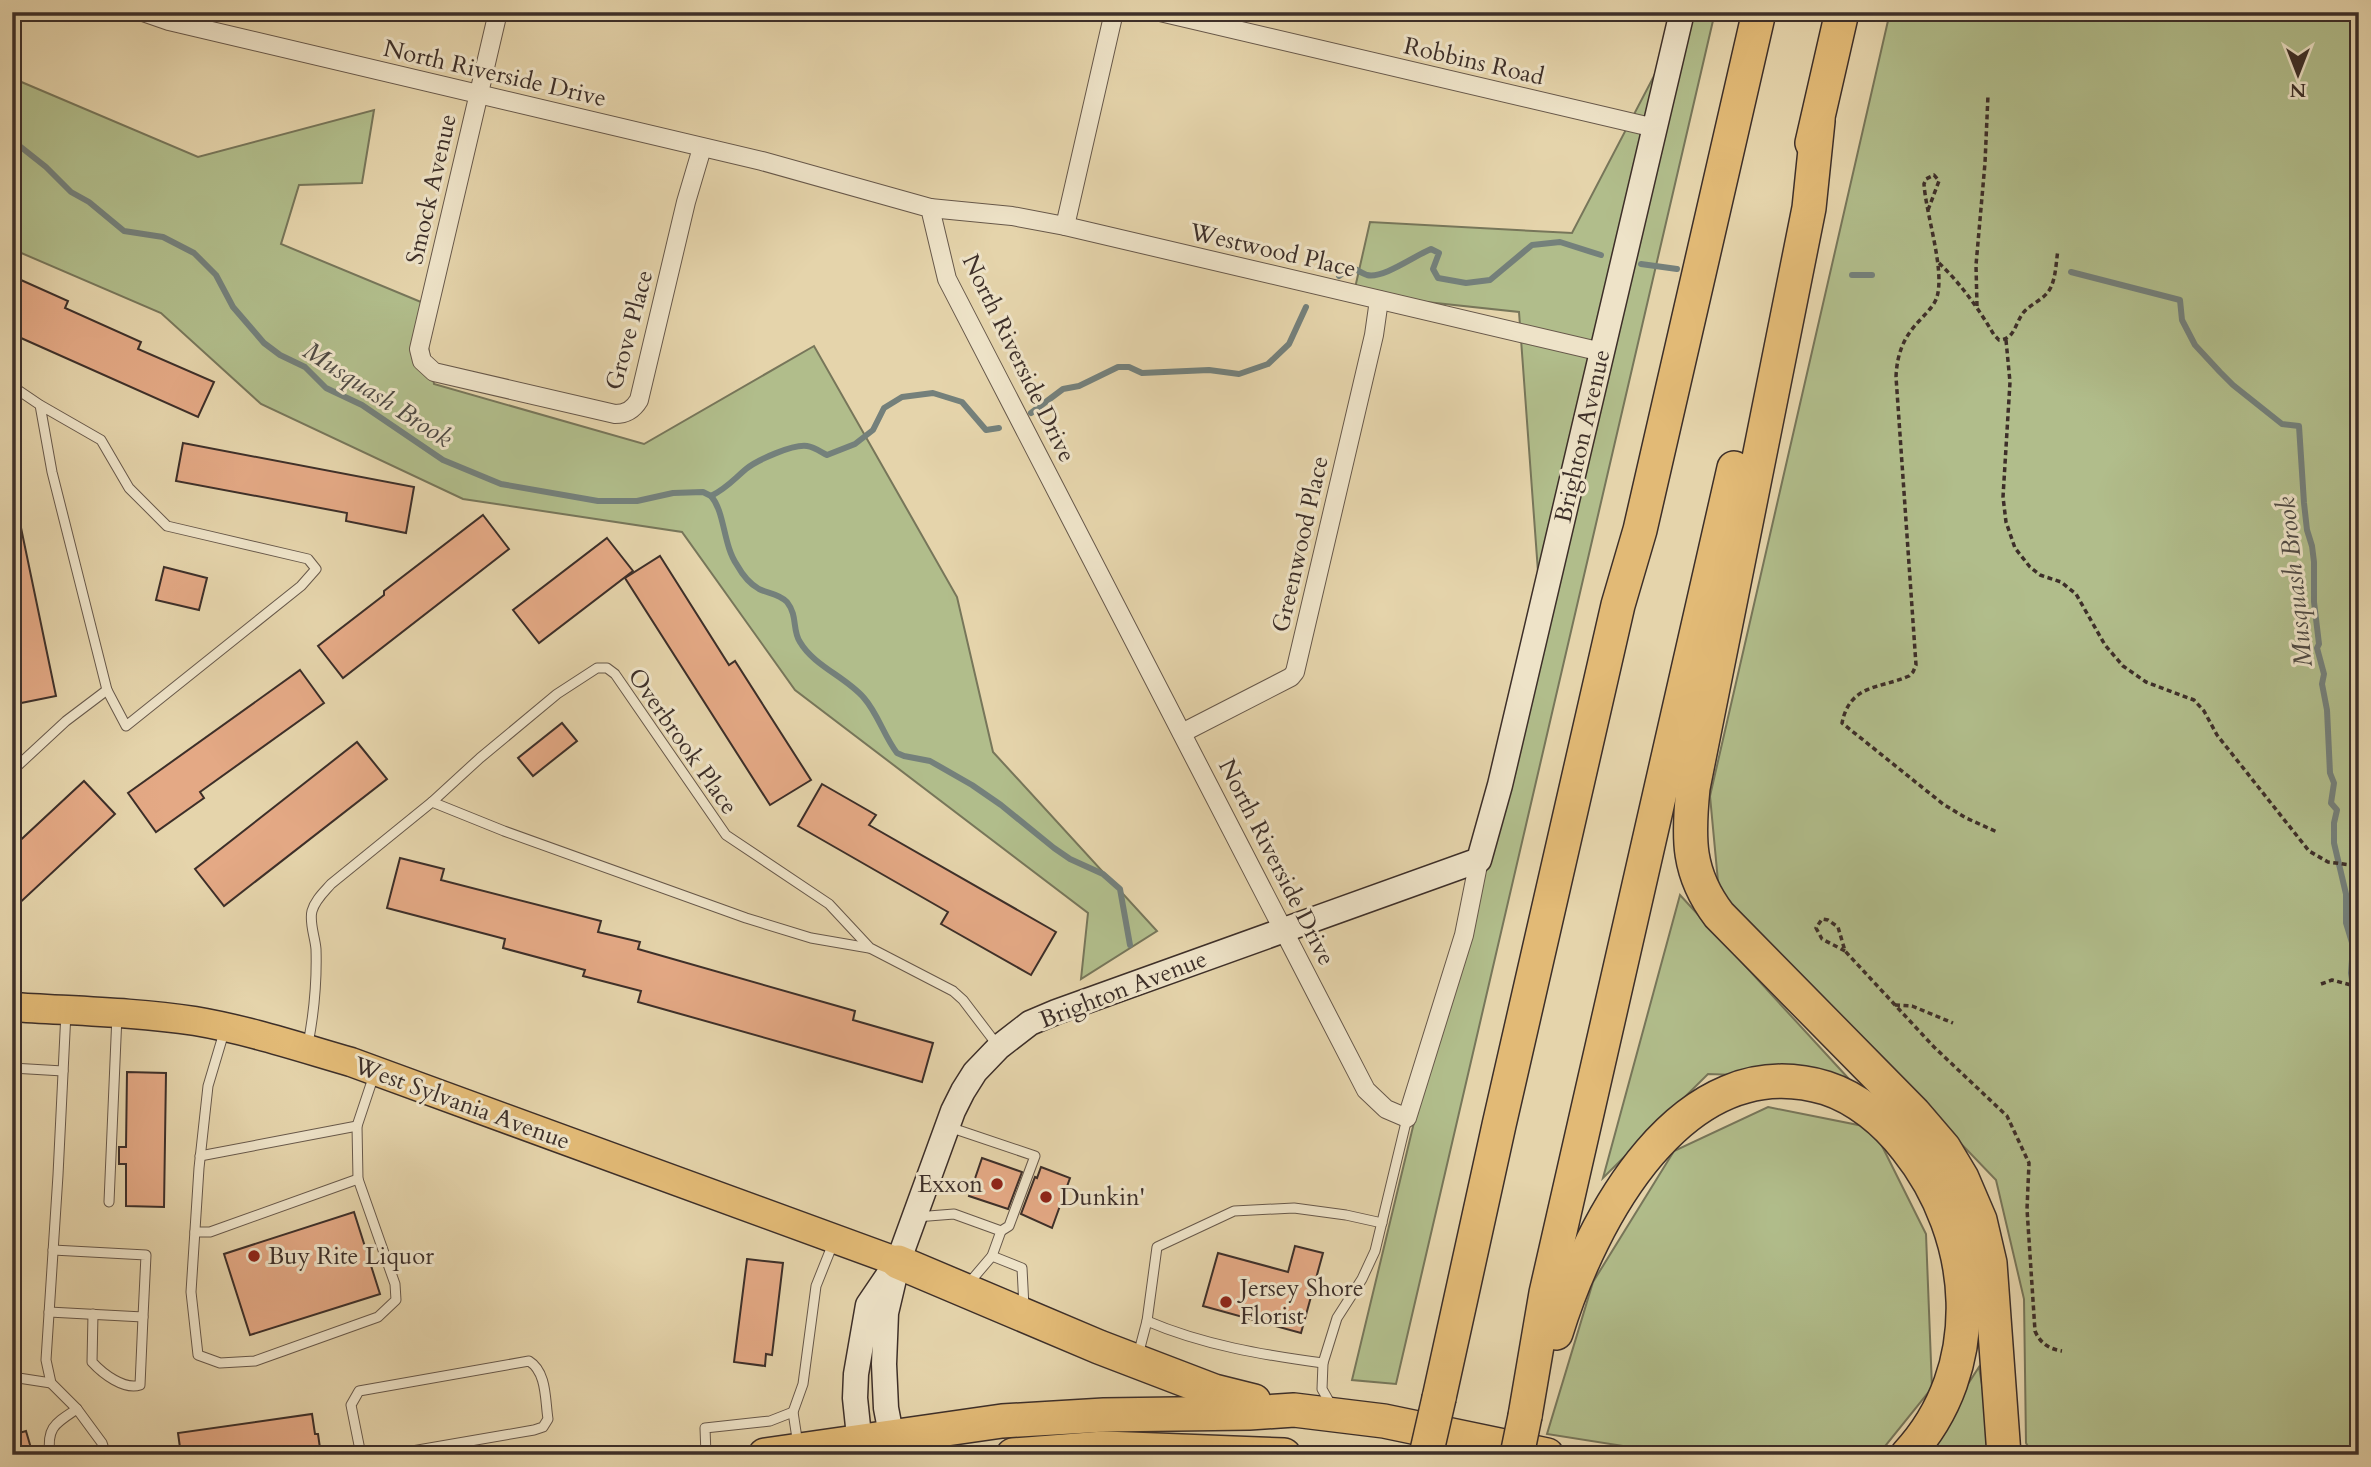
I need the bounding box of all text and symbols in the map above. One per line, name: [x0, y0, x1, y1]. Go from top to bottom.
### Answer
street label: Robbins Road: [1401, 29, 1547, 94]
street label: North Riverside Drive: [380, 32, 609, 115]
north arrow: [2262, 38, 2332, 108]
text: N: [2289, 77, 2306, 103]
street label: Smock Avenue: [398, 111, 465, 268]
street label: Westwood Place: [1185, 215, 1359, 286]
street label: North Riverside Drive: [954, 249, 1083, 468]
street label: Grove Place: [598, 267, 661, 394]
water label: Musquash Brook: [296, 333, 459, 456]
street label: Brighton Avenue: [1547, 346, 1618, 526]
street label: Greenwood Place: [1264, 453, 1337, 636]
water label: Musquash Brook: [2268, 495, 2321, 669]
street label: Overbrook Place: [620, 661, 745, 821]
street label: North Riverside Drive: [1210, 753, 1343, 971]
street label: Brighton Avenue: [1035, 942, 1212, 1037]
street label: West Sylvania Avenue: [348, 1049, 575, 1158]
place label: Exxon: [918, 1168, 983, 1201]
marker: Exxon: [989, 1176, 1005, 1192]
place label: Dunkin': [1060, 1181, 1145, 1214]
marker: Dunkin': [1038, 1189, 1054, 1205]
place label: Buy Rite Liquor: [268, 1240, 434, 1273]
marker: Buy Rite Liquor: [246, 1248, 262, 1264]
place label: Jersey Shore Florist: [1237, 1272, 1364, 1333]
marker: Jersey Shore Florist: [1218, 1294, 1234, 1310]

